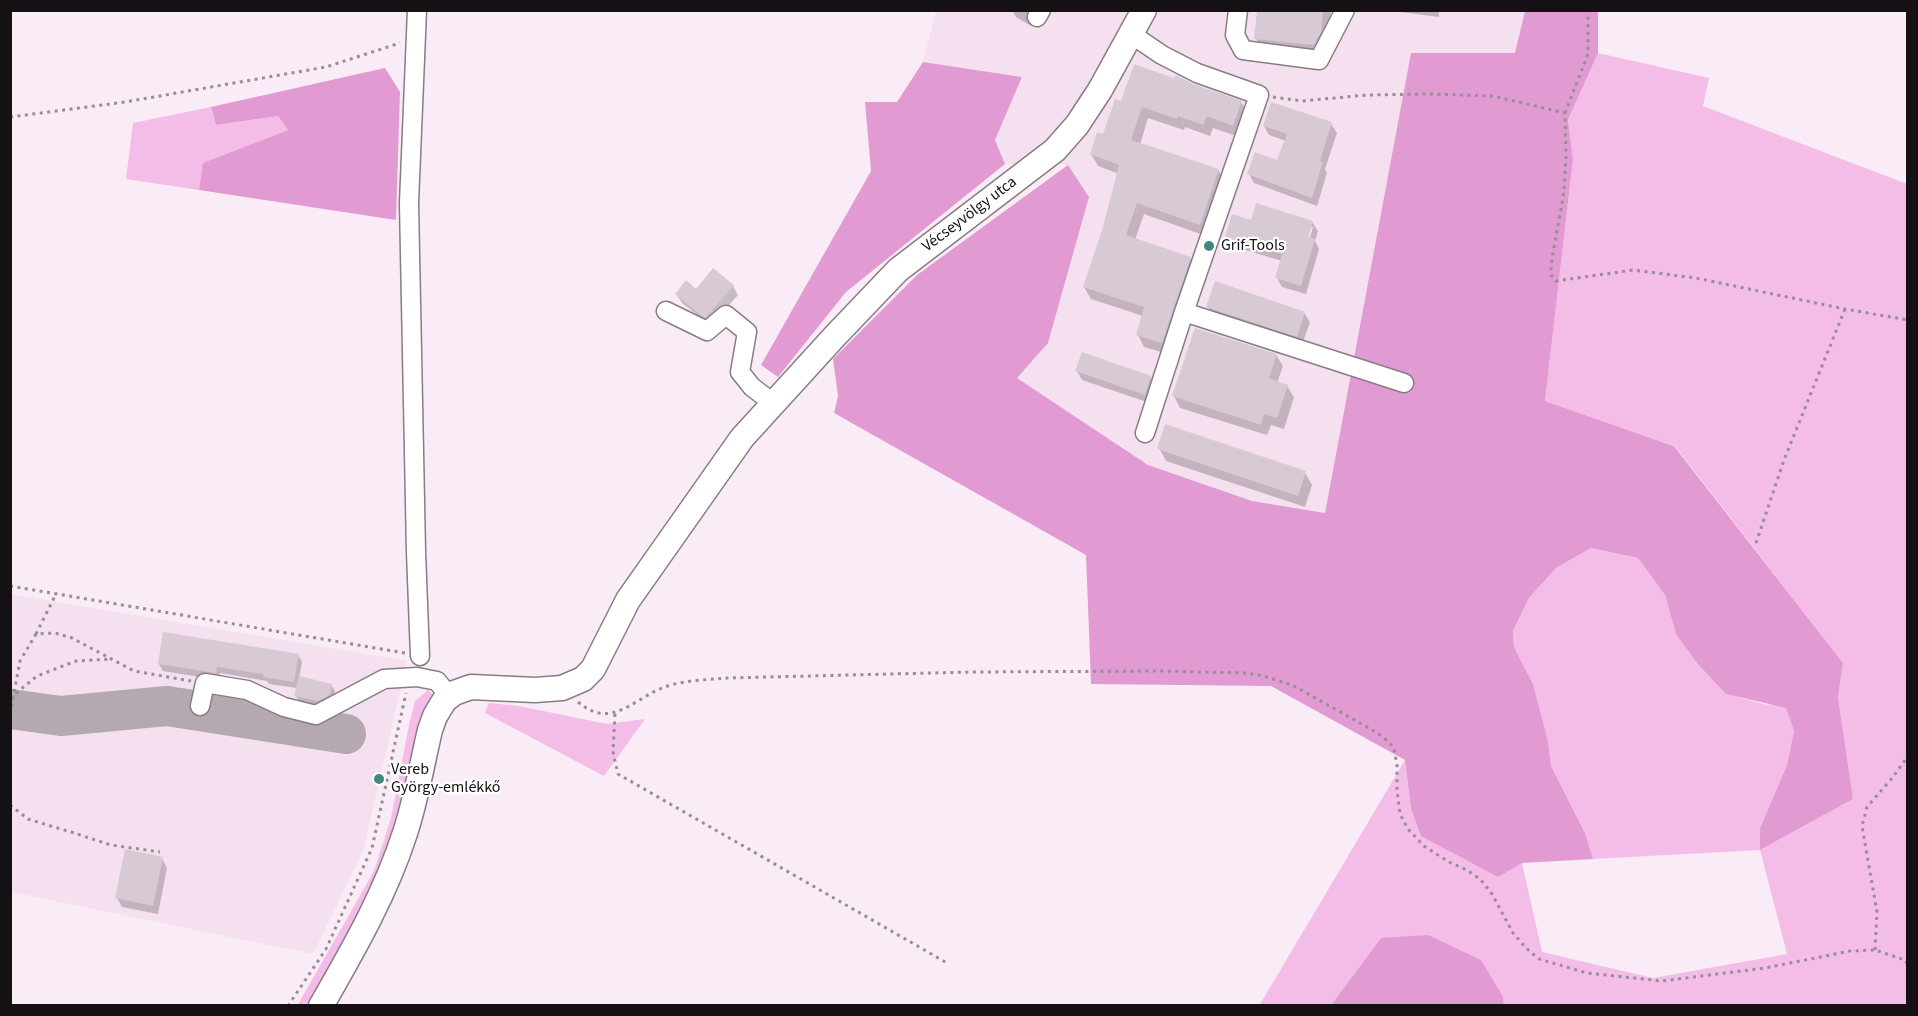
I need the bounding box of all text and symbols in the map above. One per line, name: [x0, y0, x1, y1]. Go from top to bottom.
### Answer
street label: Vécseyvölgy utca: [919, 173, 1021, 257]
place label: Grif-Tools: [1221, 236, 1285, 256]
marker: Grif-Tools: [1202, 239, 1216, 253]
place label: Vereb György-emlékkő: [391, 760, 501, 798]
marker: Vereb György-emlékkő: [372, 772, 386, 786]

